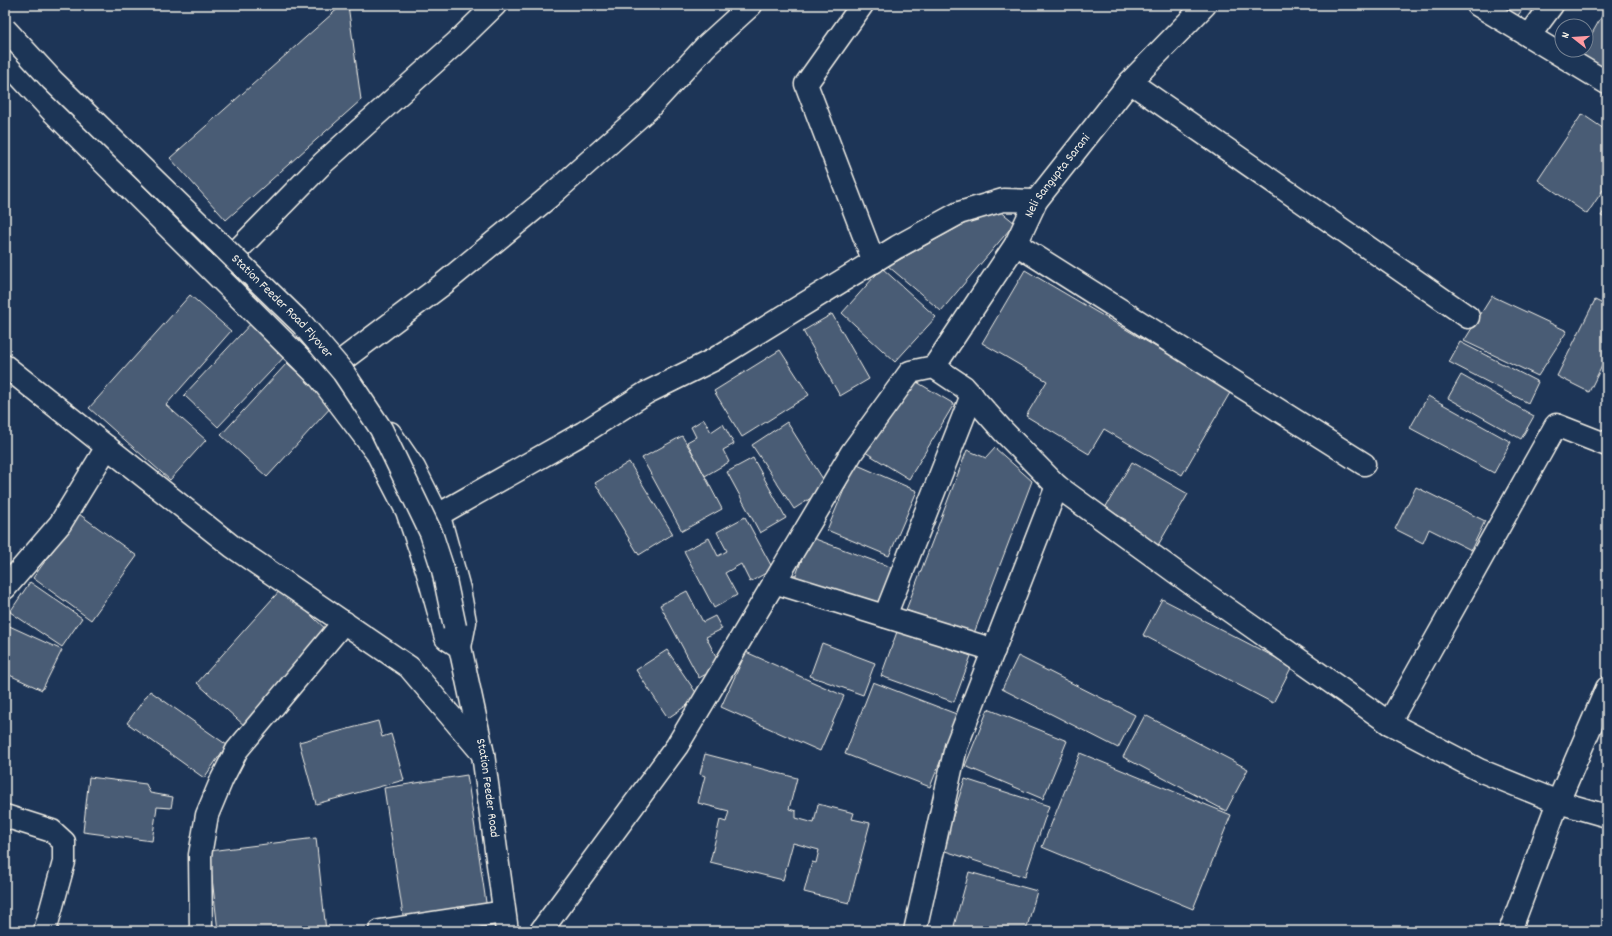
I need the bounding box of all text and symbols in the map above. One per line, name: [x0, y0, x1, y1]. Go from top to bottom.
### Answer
north arrow: [1554, 18, 1594, 58]
text: N: [1558, 30, 1575, 41]
street label: Neli Sangupta Sarani: [1020, 129, 1095, 221]
street label: Station Feeder Road Flyover: [227, 250, 337, 363]
street label: Station Feeder Road: [470, 737, 504, 839]

